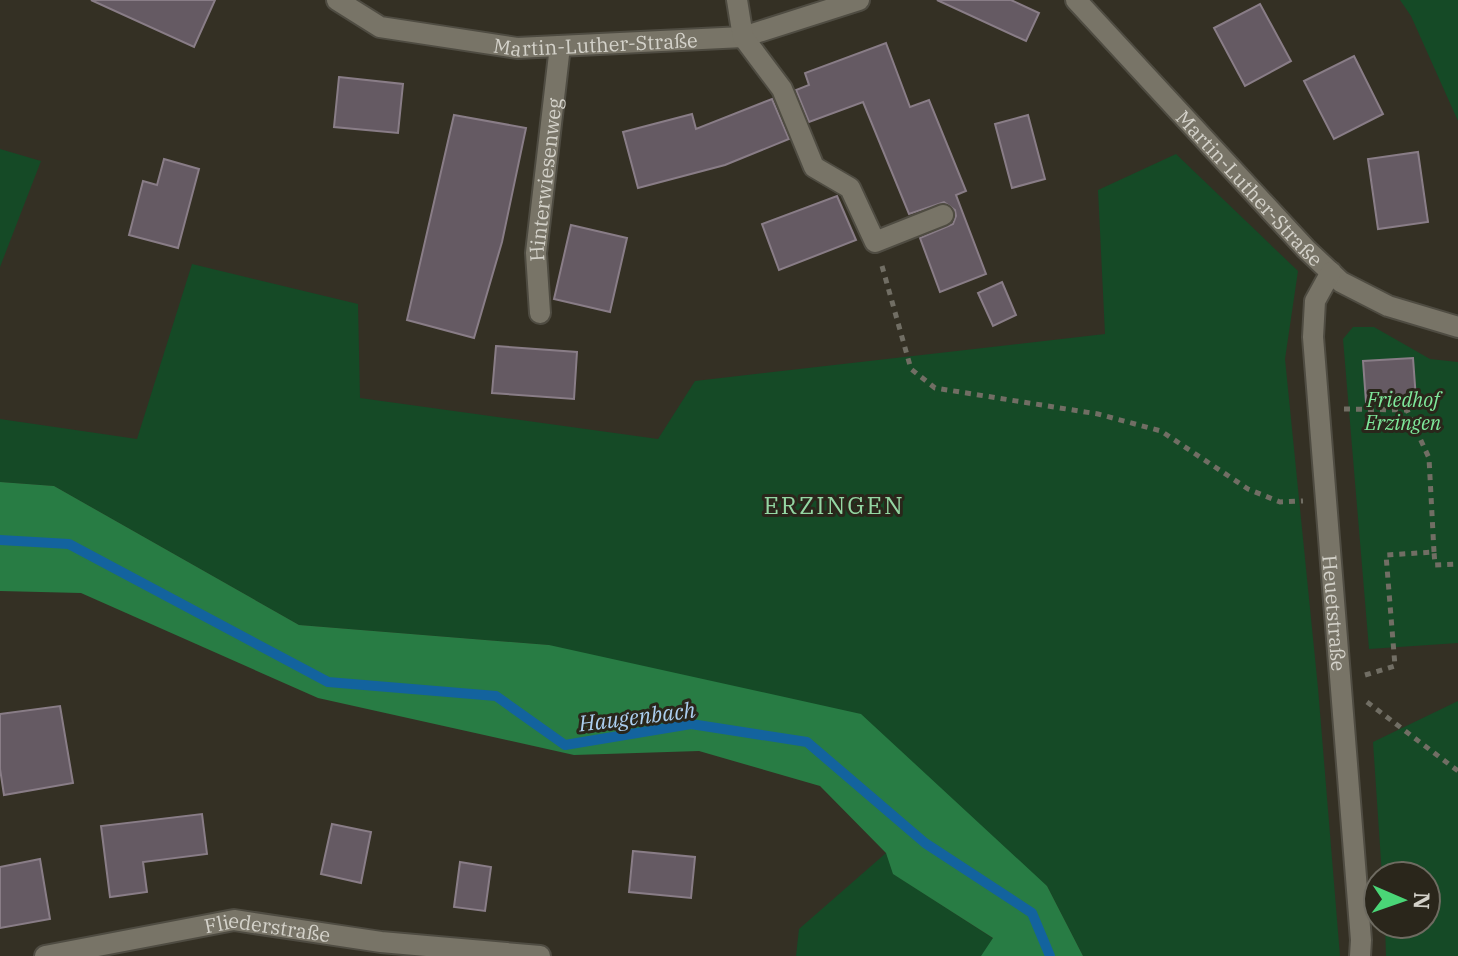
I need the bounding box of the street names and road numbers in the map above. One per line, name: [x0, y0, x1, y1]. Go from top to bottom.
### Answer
street label: Martin-Luther-Straße: [492, 26, 698, 62]
street label: Hinterwiesenweg: [522, 96, 567, 262]
street label: Martin-Luther-Straße: [1171, 104, 1329, 272]
street label: Heuetstraße: [1317, 554, 1353, 672]
street label: Fliederstraße: [202, 906, 332, 948]

